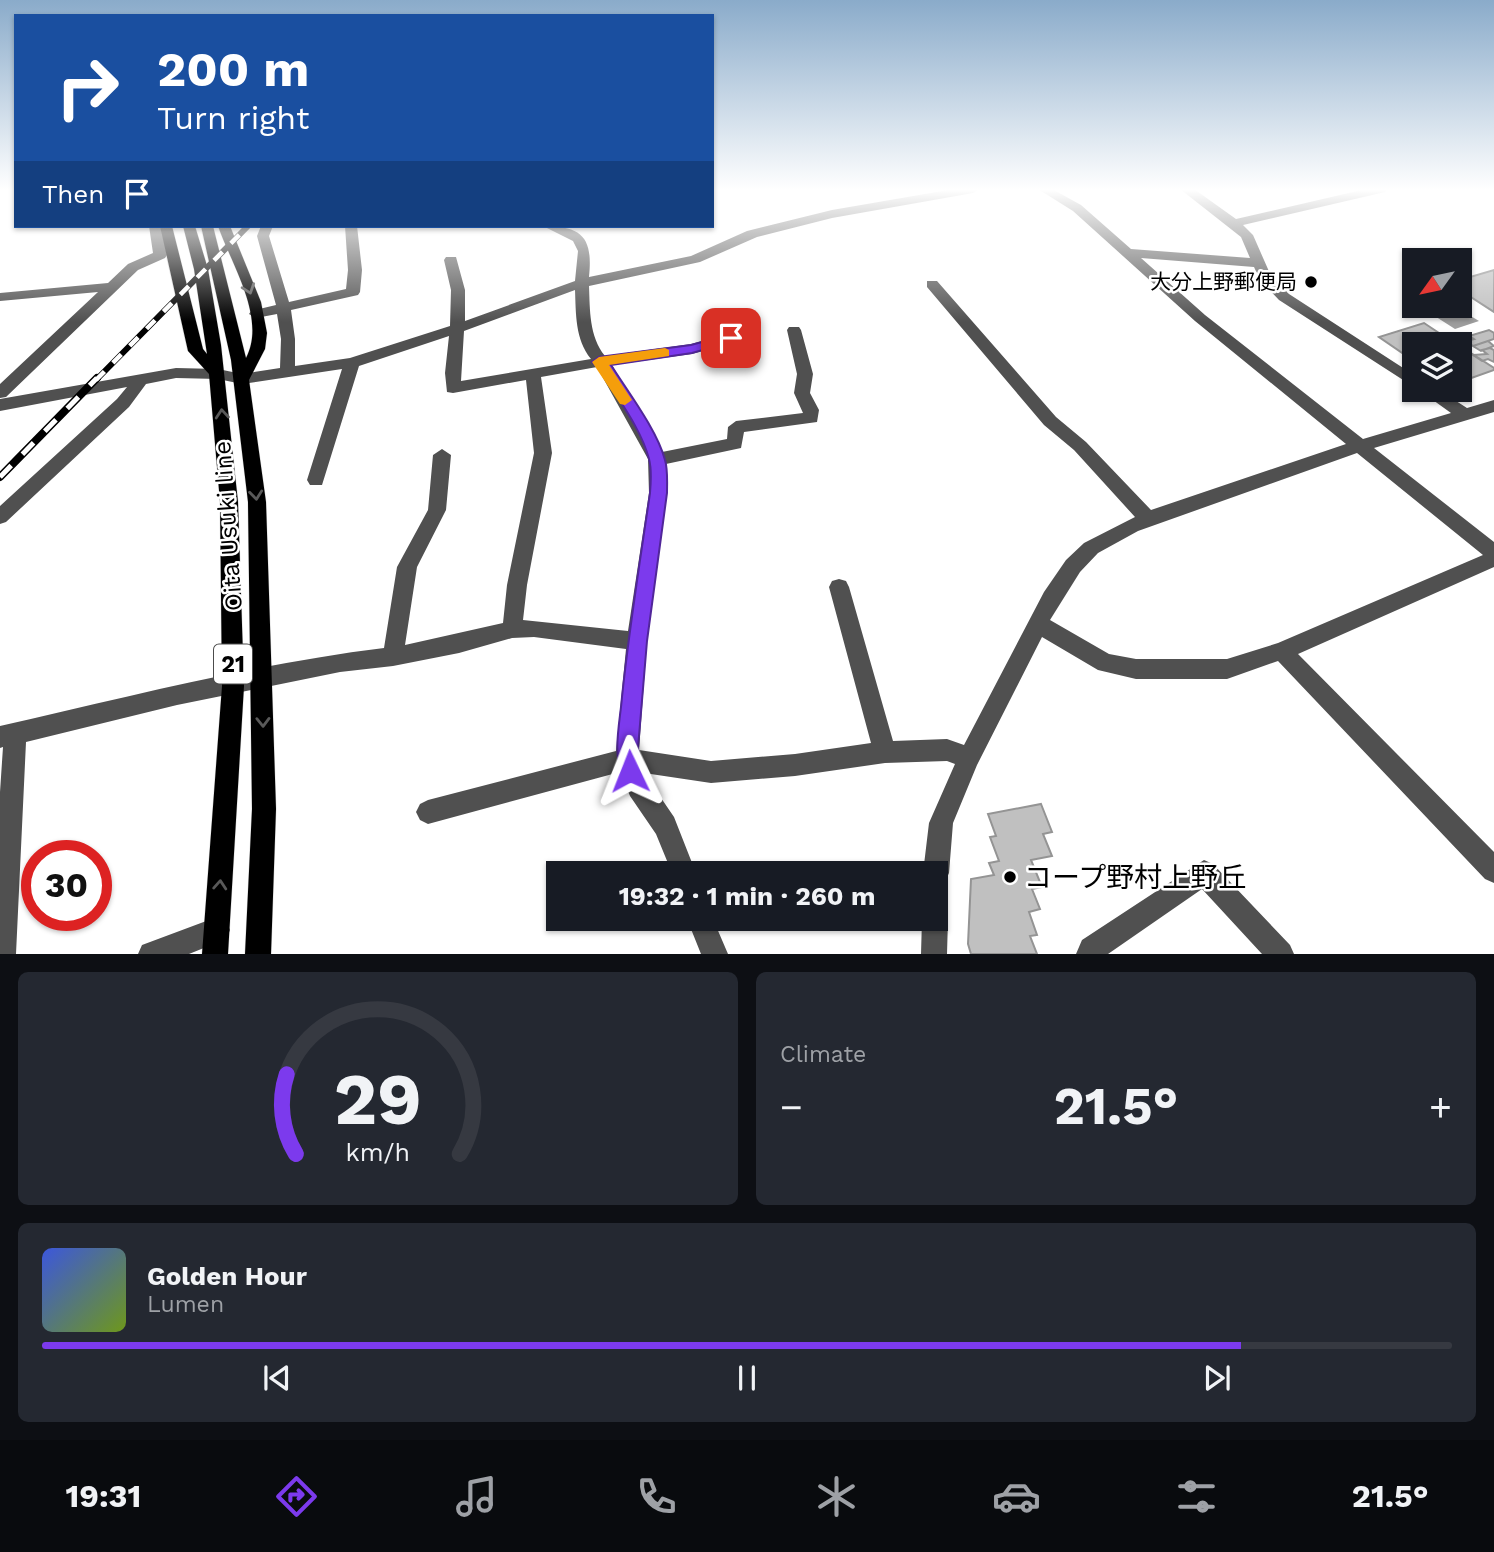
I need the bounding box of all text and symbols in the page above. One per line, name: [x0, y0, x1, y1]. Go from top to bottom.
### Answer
text: 200 m: [157, 40, 309, 98]
icon: right: [42, 42, 133, 133]
text: Turn right: [157, 99, 309, 137]
icon: arrive: [118, 175, 156, 213]
text: Then: [42, 179, 104, 209]
north arrow: [1402, 248, 1472, 318]
map controls: [1402, 248, 1472, 402]
place label: 大分上野郵便局: [1150, 269, 1297, 294]
marker: 大分上野郵便局: [1303, 274, 1319, 290]
one-way arrow: [241, 283, 255, 295]
pin: [701, 308, 761, 368]
icon: arrive: [712, 319, 750, 357]
button: layers: [1402, 332, 1472, 402]
one-way arrow: [214, 408, 229, 420]
street label: Oita Usuki line: [208, 440, 248, 612]
one-way arrow: [248, 490, 263, 501]
road number: 21: [214, 644, 252, 684]
one-way arrow: [255, 717, 270, 728]
position arrow: [593, 734, 667, 808]
speed limit sign: 30: [21, 840, 112, 931]
place label: コープ野村上野丘: [1024, 861, 1246, 894]
marker: コープ野村上野丘: [1002, 869, 1018, 885]
one-way arrow: [212, 880, 227, 891]
text: 19:32 · 1 min · 260 m: [619, 881, 875, 911]
text: Climate: [780, 1041, 866, 1068]
text: 29: [334, 1057, 422, 1143]
text: 21.5°: [1054, 1076, 1178, 1137]
text: −: [780, 1085, 803, 1129]
text: +: [1429, 1085, 1452, 1129]
text: km/h: [346, 1138, 410, 1167]
text: Golden Hour: [147, 1261, 307, 1291]
text: Lumen: [147, 1291, 224, 1318]
icon: previous: [258, 1359, 296, 1397]
icon: pause: [728, 1359, 766, 1397]
icon: next: [1198, 1359, 1236, 1397]
icon: directions: [272, 1472, 321, 1521]
icon: music: [452, 1472, 501, 1521]
icon: phone: [632, 1472, 681, 1521]
icon: climate: [812, 1472, 861, 1521]
icon: car: [992, 1472, 1041, 1521]
icon: filters: [1172, 1472, 1221, 1521]
text: 19:31: [65, 1477, 141, 1515]
text: 21.5°: [1352, 1477, 1428, 1515]

